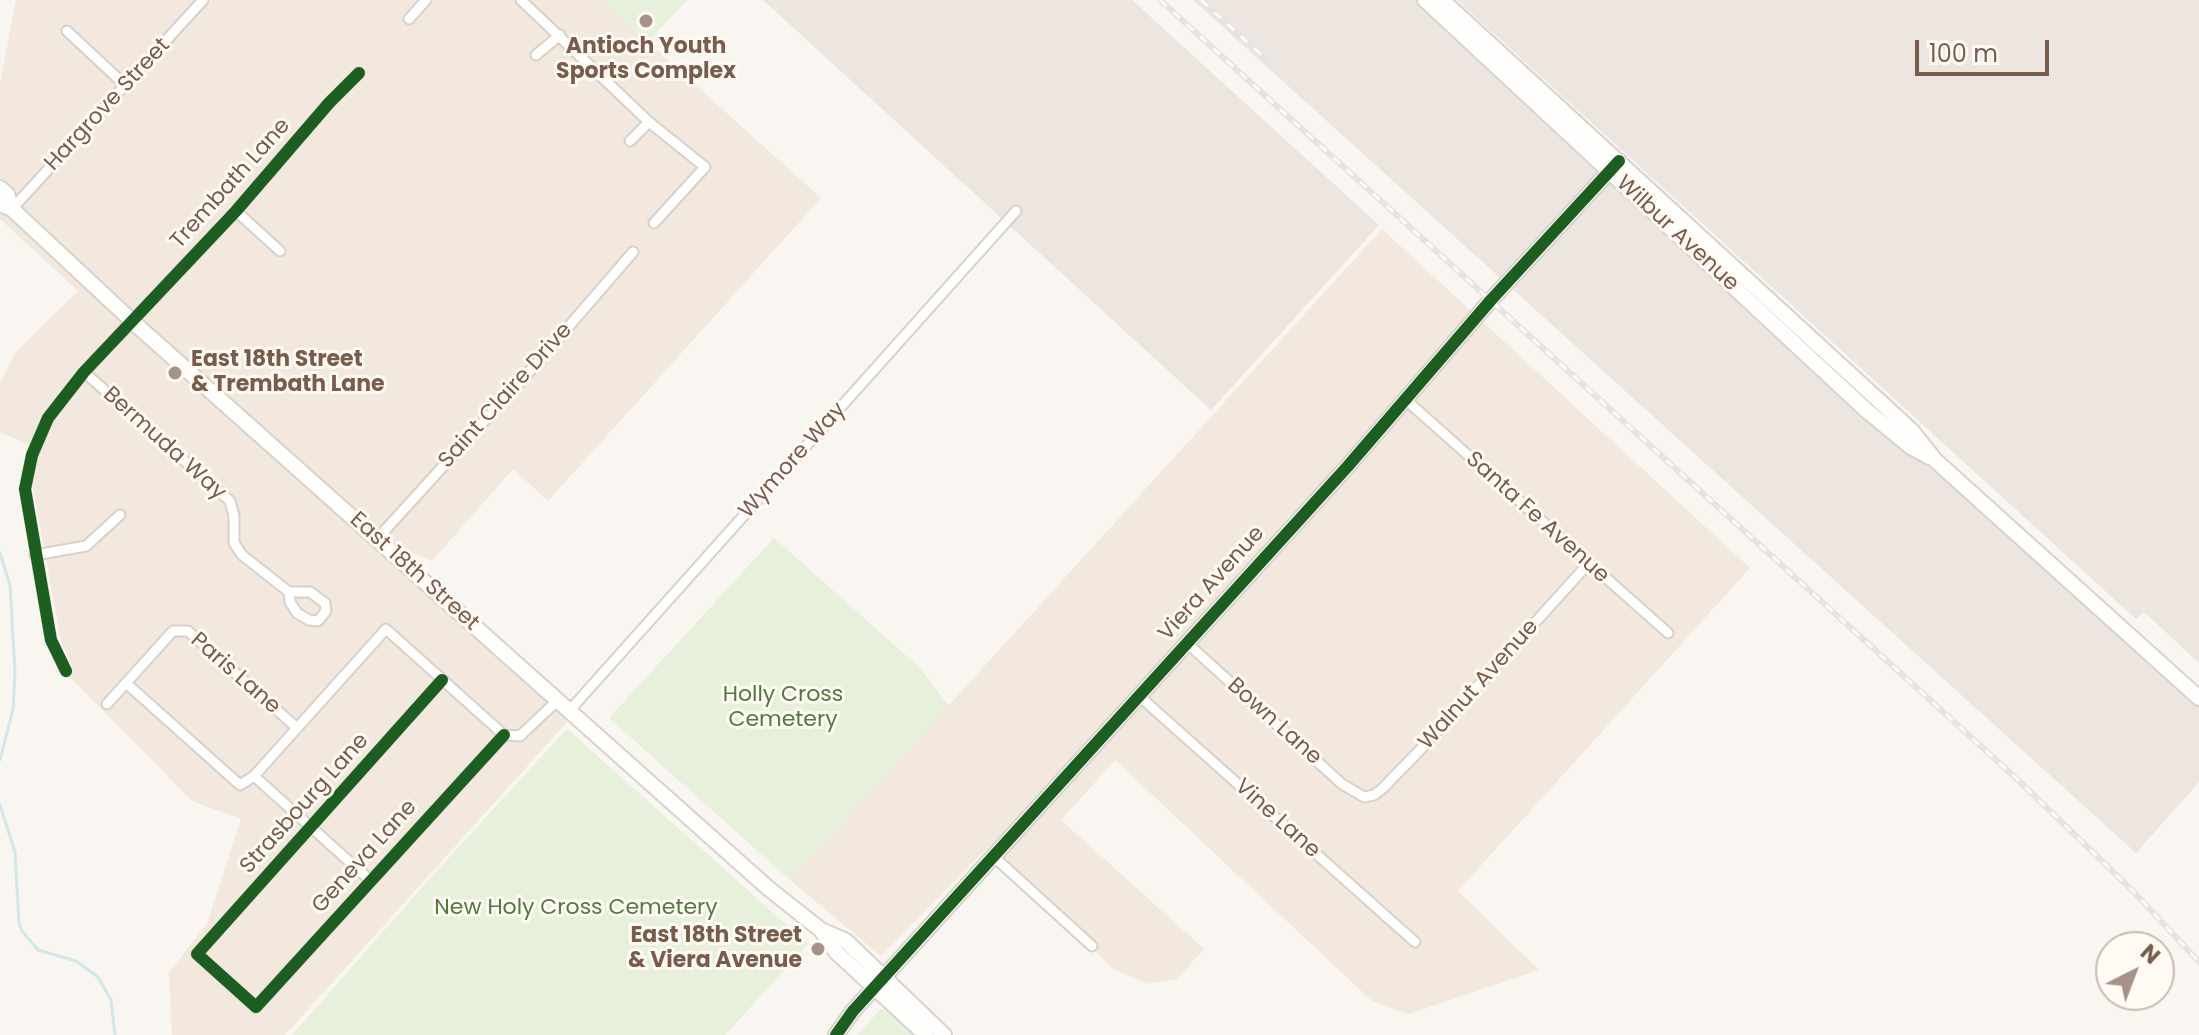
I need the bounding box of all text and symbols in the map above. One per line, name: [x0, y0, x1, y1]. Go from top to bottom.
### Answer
marker: Antioch Youth Sports Complex: [637, 12, 655, 30]
scale bar: [1919, 24, 2053, 74]
street label: Hargrove Street: [40, 33, 176, 177]
place label: Antioch Youth Sports Complex: [556, 34, 736, 86]
text: 100 m: [1929, 37, 1998, 70]
street label: Trembath Lane: [166, 113, 296, 255]
street label: Wilbur Avenue: [1610, 170, 1744, 298]
street label: Saint Claire Drive: [434, 318, 578, 474]
place label: East 18th Street & Trembath Lane: [191, 347, 385, 398]
marker: East 18th Street & Trembath Lane: [166, 364, 184, 382]
street label: Bermuda Way: [97, 382, 231, 506]
street label: Wymore Way: [734, 398, 852, 524]
street label: Santa Fe Avenue: [1460, 447, 1614, 589]
street label: East 18th Street: [344, 507, 484, 637]
street label: Viera Avenue: [1154, 521, 1270, 647]
street label: Walnut Avenue: [1414, 614, 1544, 756]
street label: Paris Lane: [185, 628, 285, 720]
street label: Bown Lane: [1221, 673, 1327, 771]
park label: Holly Cross Cemetery: [723, 682, 843, 734]
street label: Strasbourg Lane: [235, 728, 375, 880]
street label: Vine Lane: [1229, 774, 1325, 864]
street label: Geneva Lane: [307, 795, 423, 919]
park label: New Holy Cross Cemetery: [434, 895, 718, 921]
place label: East 18th Street & Viera Avenue: [628, 923, 802, 974]
north arrow: [2095, 931, 2175, 1011]
text: N: [2134, 937, 2167, 971]
marker: East 18th Street & Viera Avenue: [809, 940, 827, 958]

